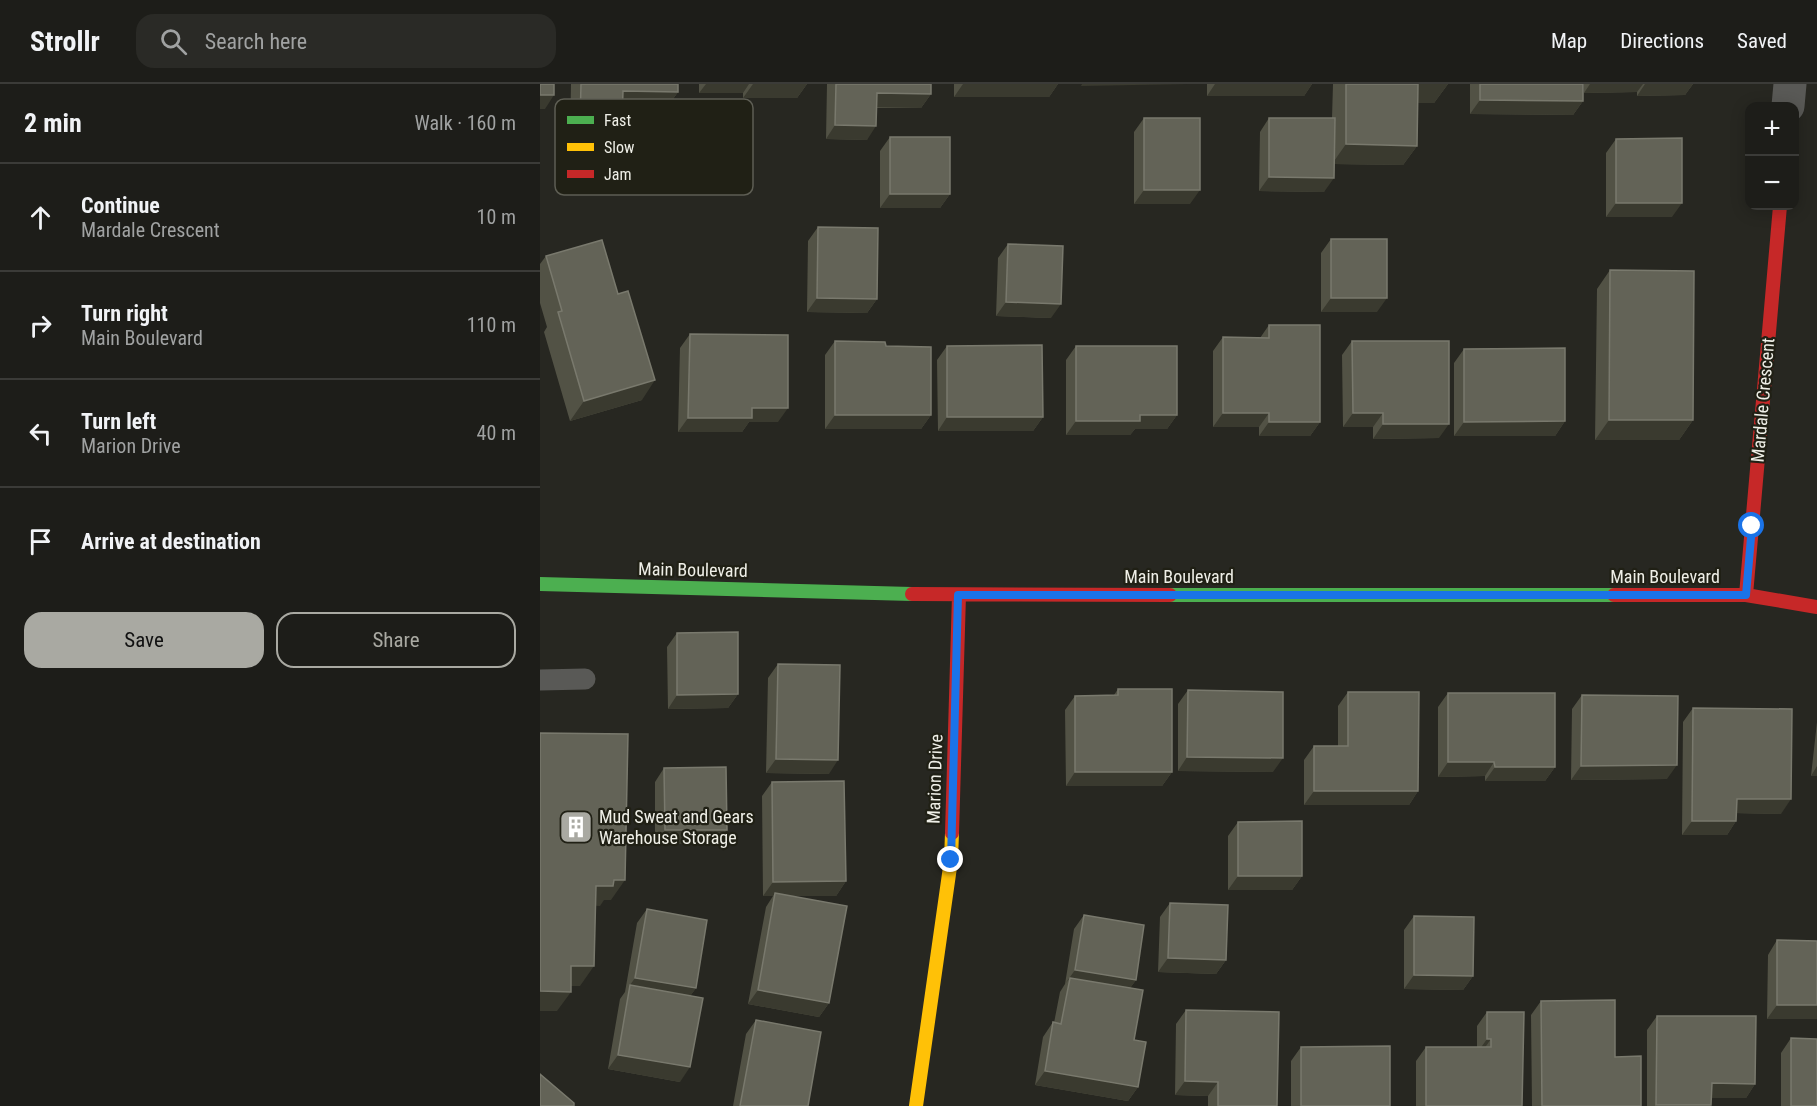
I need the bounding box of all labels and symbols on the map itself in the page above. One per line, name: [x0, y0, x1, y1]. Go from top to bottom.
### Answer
legend: [555, 99, 753, 195]
text: Fast: [604, 111, 631, 130]
text: Slow: [604, 138, 634, 157]
text: Jam: [604, 165, 631, 184]
street label: Mardale Crescent: [1747, 337, 1778, 463]
route start: [1738, 512, 1764, 538]
street label: Main Boulevard: [638, 558, 748, 581]
street label: Main Boulevard: [1124, 566, 1234, 587]
street label: Main Boulevard: [1610, 566, 1720, 587]
street label: Marion Drive: [922, 734, 947, 824]
place label: Mud Sweat and Gears Warehouse Storage: [599, 806, 754, 848]
building icon: Mud Sweat and Gears Warehouse Storage: [558, 809, 594, 845]
route end: [937, 846, 963, 872]

